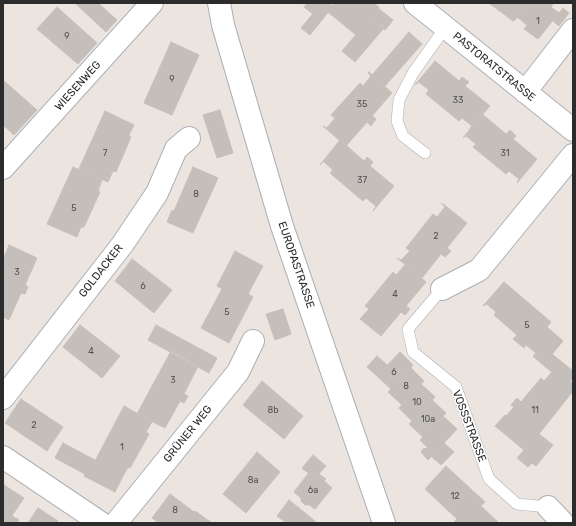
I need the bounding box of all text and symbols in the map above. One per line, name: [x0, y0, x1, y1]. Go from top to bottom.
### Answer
house number: 1: [536, 16, 540, 26]
street label: PASTORATSTRASSE: [450, 30, 538, 104]
house number: 9: [64, 31, 70, 41]
street label: WIESENWEG: [52, 58, 104, 114]
house number: 9: [169, 74, 175, 84]
house number: 33: [453, 95, 463, 105]
house number: 35: [357, 99, 367, 109]
house number: 7: [103, 148, 107, 158]
house number: 31: [500, 148, 510, 158]
house number: 37: [357, 175, 367, 185]
house number: 8: [193, 189, 199, 199]
house number: 5: [71, 203, 77, 213]
street label: EUROPASTRASSE: [275, 220, 317, 310]
house number: 2: [433, 231, 439, 241]
street label: GOLDACKER: [76, 242, 126, 300]
house number: 3: [14, 267, 20, 277]
house number: 6: [140, 281, 146, 291]
house number: 4: [392, 289, 398, 299]
house number: 5: [224, 307, 230, 317]
house number: 5: [524, 320, 530, 330]
house number: 4: [88, 346, 94, 356]
house number: 6: [391, 367, 397, 377]
house number: 3: [170, 375, 176, 385]
house number: 8: [403, 381, 409, 391]
street label: VOSSSTRASSE: [449, 388, 489, 464]
house number: 10: [412, 397, 422, 407]
street label: GRÜNER WEG: [161, 403, 215, 465]
house number: 8b: [267, 405, 279, 415]
house number: 11: [531, 405, 539, 415]
house number: 10a: [421, 414, 435, 424]
house number: 2: [31, 420, 37, 430]
house number: 1: [120, 442, 124, 452]
house number: 8a: [248, 475, 258, 485]
house number: 6a: [308, 485, 318, 495]
house number: 12: [450, 491, 460, 501]
house number: 8: [172, 505, 178, 515]

